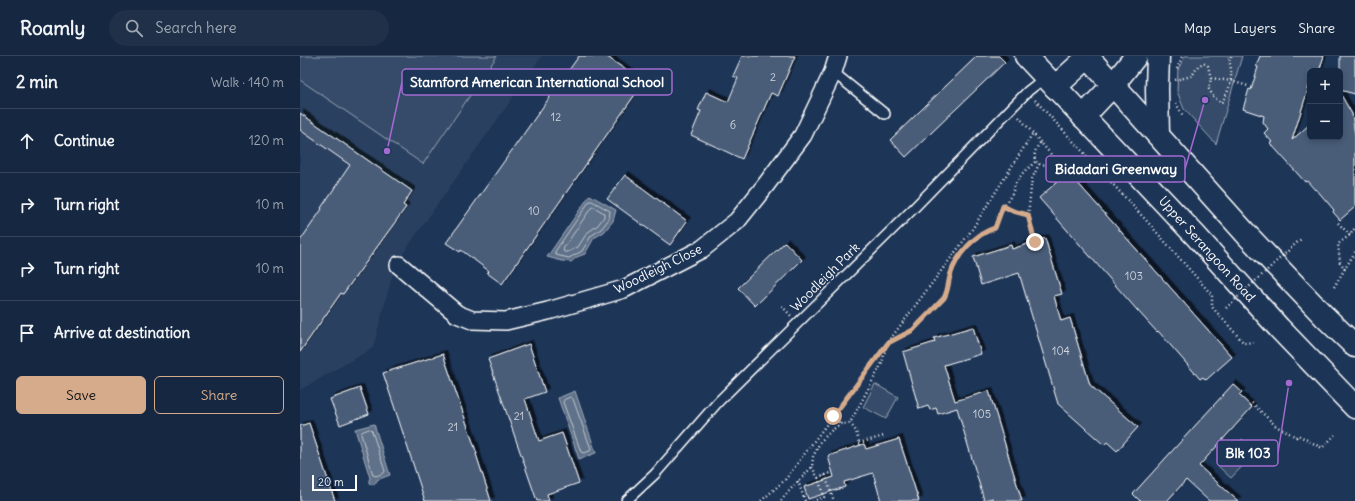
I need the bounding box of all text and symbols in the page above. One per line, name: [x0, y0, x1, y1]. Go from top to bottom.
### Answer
search box: [109, 10, 389, 46]
text: Roamly: [20, 16, 85, 40]
icon: search: [123, 17, 145, 39]
text: Search here: [155, 18, 237, 37]
text: Map: [1184, 19, 1211, 37]
text: Layers: [1233, 19, 1276, 37]
text: Share: [1298, 19, 1335, 37]
map controls: [1307, 68, 1343, 140]
button: +: [1307, 68, 1343, 104]
callout: Stamford American International School: [402, 69, 672, 95]
house number: 2: [770, 70, 776, 84]
text: 2 min: [16, 71, 58, 93]
text: Stamford American International School: [410, 73, 664, 91]
text: Walk · 140 m: [211, 74, 284, 91]
button: −: [1307, 104, 1343, 140]
house number: 12: [551, 110, 561, 124]
house number: 6: [730, 118, 736, 132]
icon: ahead: [16, 130, 38, 152]
text: Continue: [54, 131, 115, 150]
text: 120 m: [249, 132, 284, 149]
callout: Bidadari Greenway: [1046, 156, 1185, 182]
text: Bidadari Greenway: [1055, 160, 1177, 178]
street label: Upper Serangoon Road: [1155, 193, 1259, 306]
icon: right: [16, 194, 38, 216]
text: Turn right: [54, 195, 119, 214]
text: 10 m: [256, 196, 284, 213]
house number: 10: [528, 204, 540, 218]
route end: [1026, 233, 1044, 251]
street label: Woodleigh Park: [787, 238, 864, 315]
street label: Woodleigh Close: [611, 240, 705, 298]
icon: right: [16, 258, 38, 280]
text: Turn right: [54, 259, 119, 278]
text: 10 m: [256, 260, 284, 277]
house number: 103: [1125, 269, 1143, 283]
icon: arrive: [16, 322, 38, 344]
text: Arrive at destination: [54, 323, 190, 342]
house number: 104: [1052, 344, 1070, 358]
button: Save: [16, 376, 146, 414]
button: Share: [154, 376, 284, 414]
route start: [824, 407, 842, 425]
house number: 105: [973, 407, 991, 421]
house number: 21: [514, 409, 524, 423]
house number: 21: [448, 420, 458, 434]
callout: Blk 103: [1217, 440, 1278, 466]
text: Blk 103: [1225, 444, 1271, 462]
scale bar: [312, 473, 357, 492]
text: 20 m: [318, 475, 344, 489]

